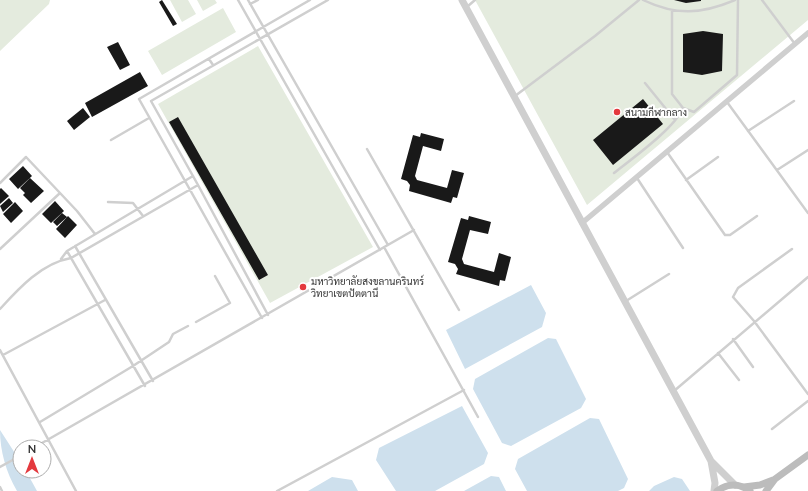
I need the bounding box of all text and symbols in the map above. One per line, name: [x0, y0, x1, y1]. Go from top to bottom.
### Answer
place label: สนามกีฬากลาง: [625, 106, 687, 118]
marker: สนามกีฬากลาง: [612, 107, 622, 117]
place label: มหาวิทยาลัยสงขลานครินทร์ วิทยาเขตปัตตานี: [310, 274, 424, 299]
marker: มหาวิทยาลัยสงขลานครินทร์ วิทยาเขตปัตตานี: [298, 282, 308, 292]
north arrow: [12, 439, 52, 479]
text: N: [28, 442, 36, 455]

